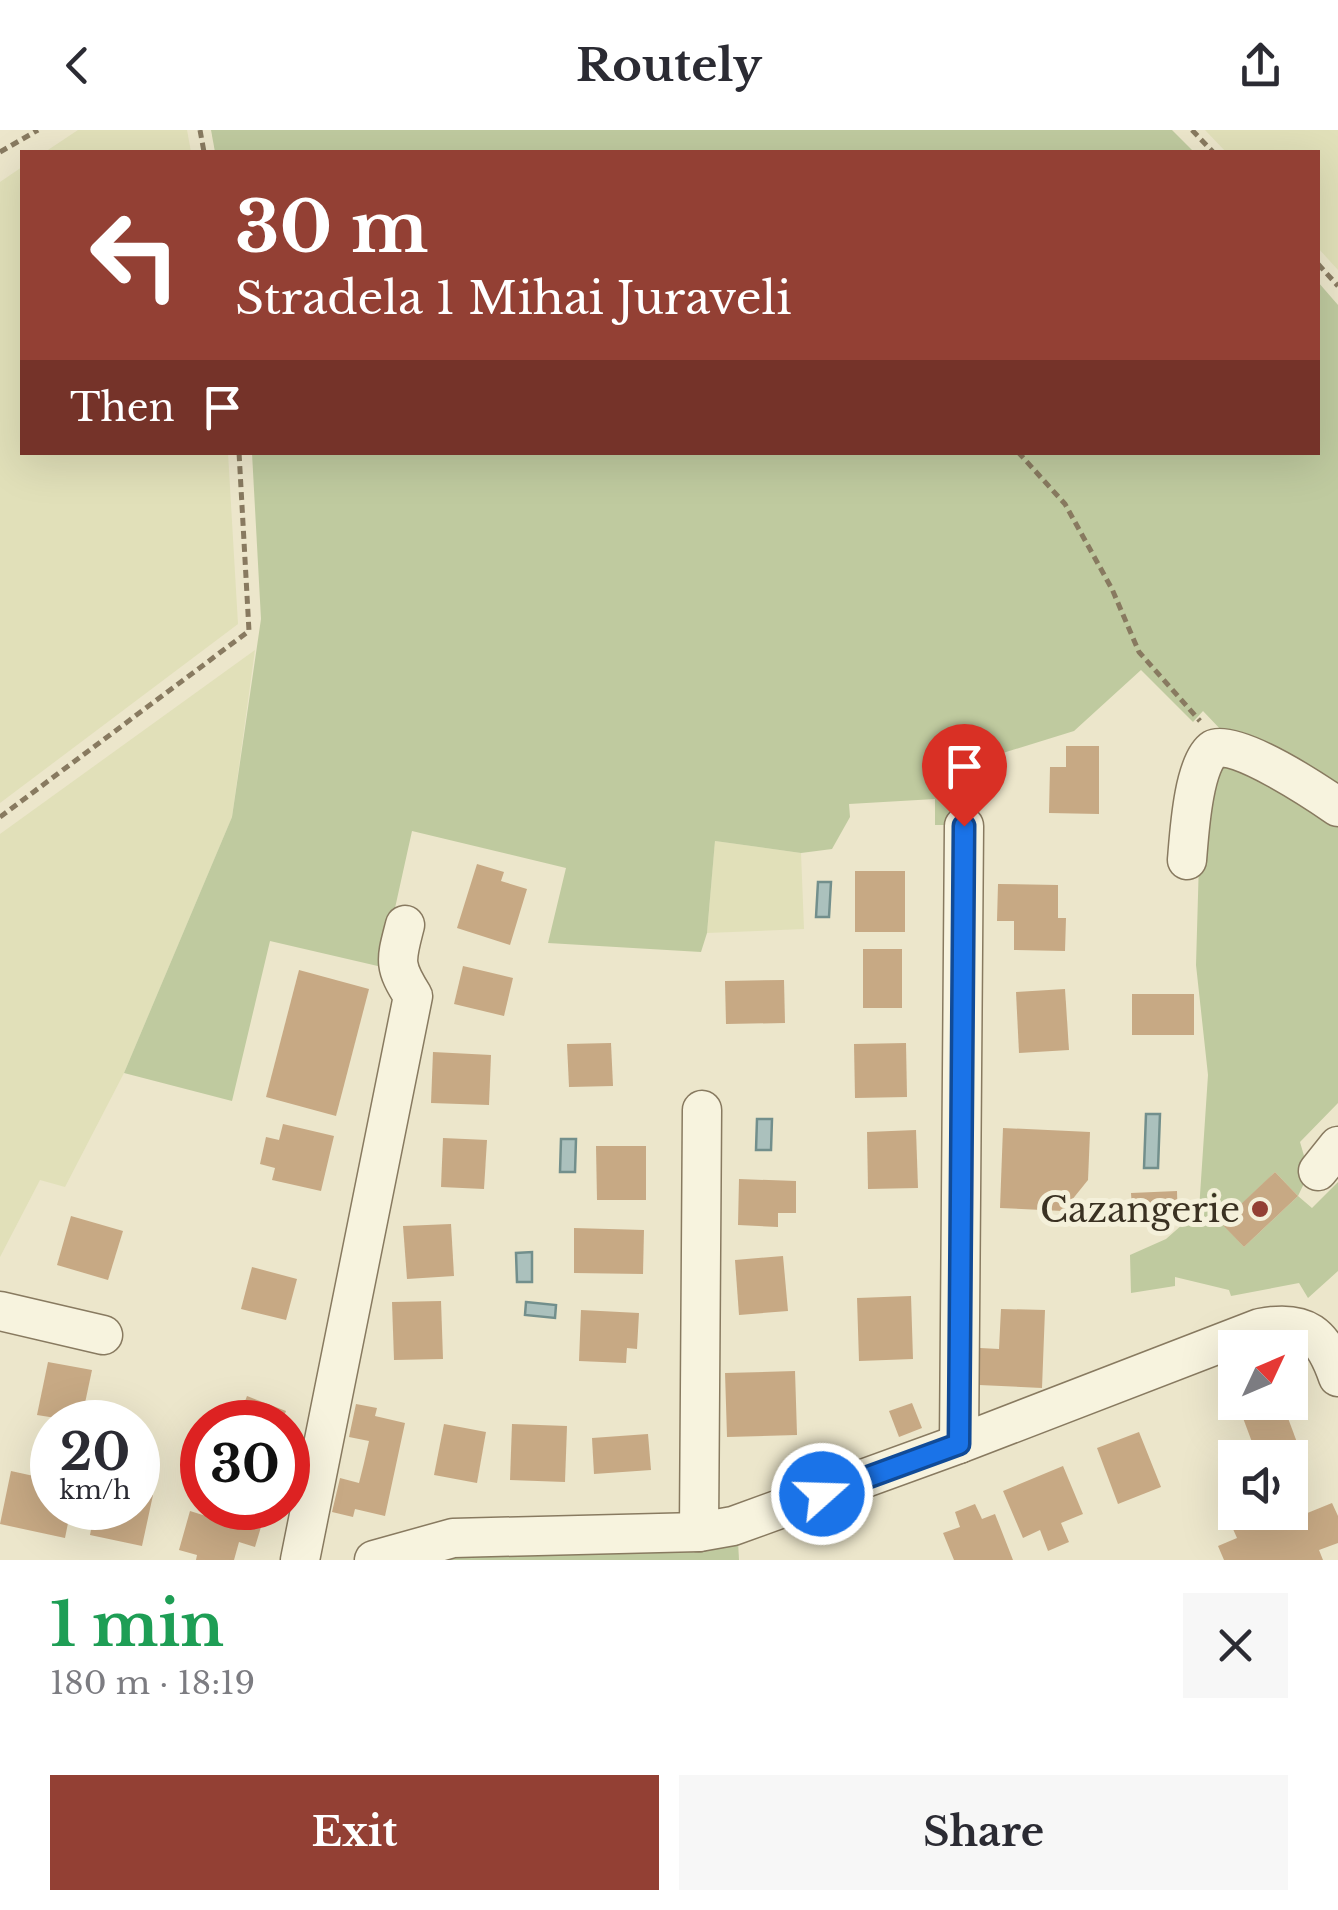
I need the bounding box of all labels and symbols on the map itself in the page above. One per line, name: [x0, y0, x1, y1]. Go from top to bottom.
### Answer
pin: [922, 724, 1007, 827]
place label: Cazangerie: [1040, 1188, 1240, 1231]
marker: Cazangerie: [1249, 1198, 1271, 1220]
north arrow: [1218, 1330, 1308, 1420]
speed limit sign: 30: [180, 1400, 310, 1530]
position arrow: [770, 1442, 874, 1546]

